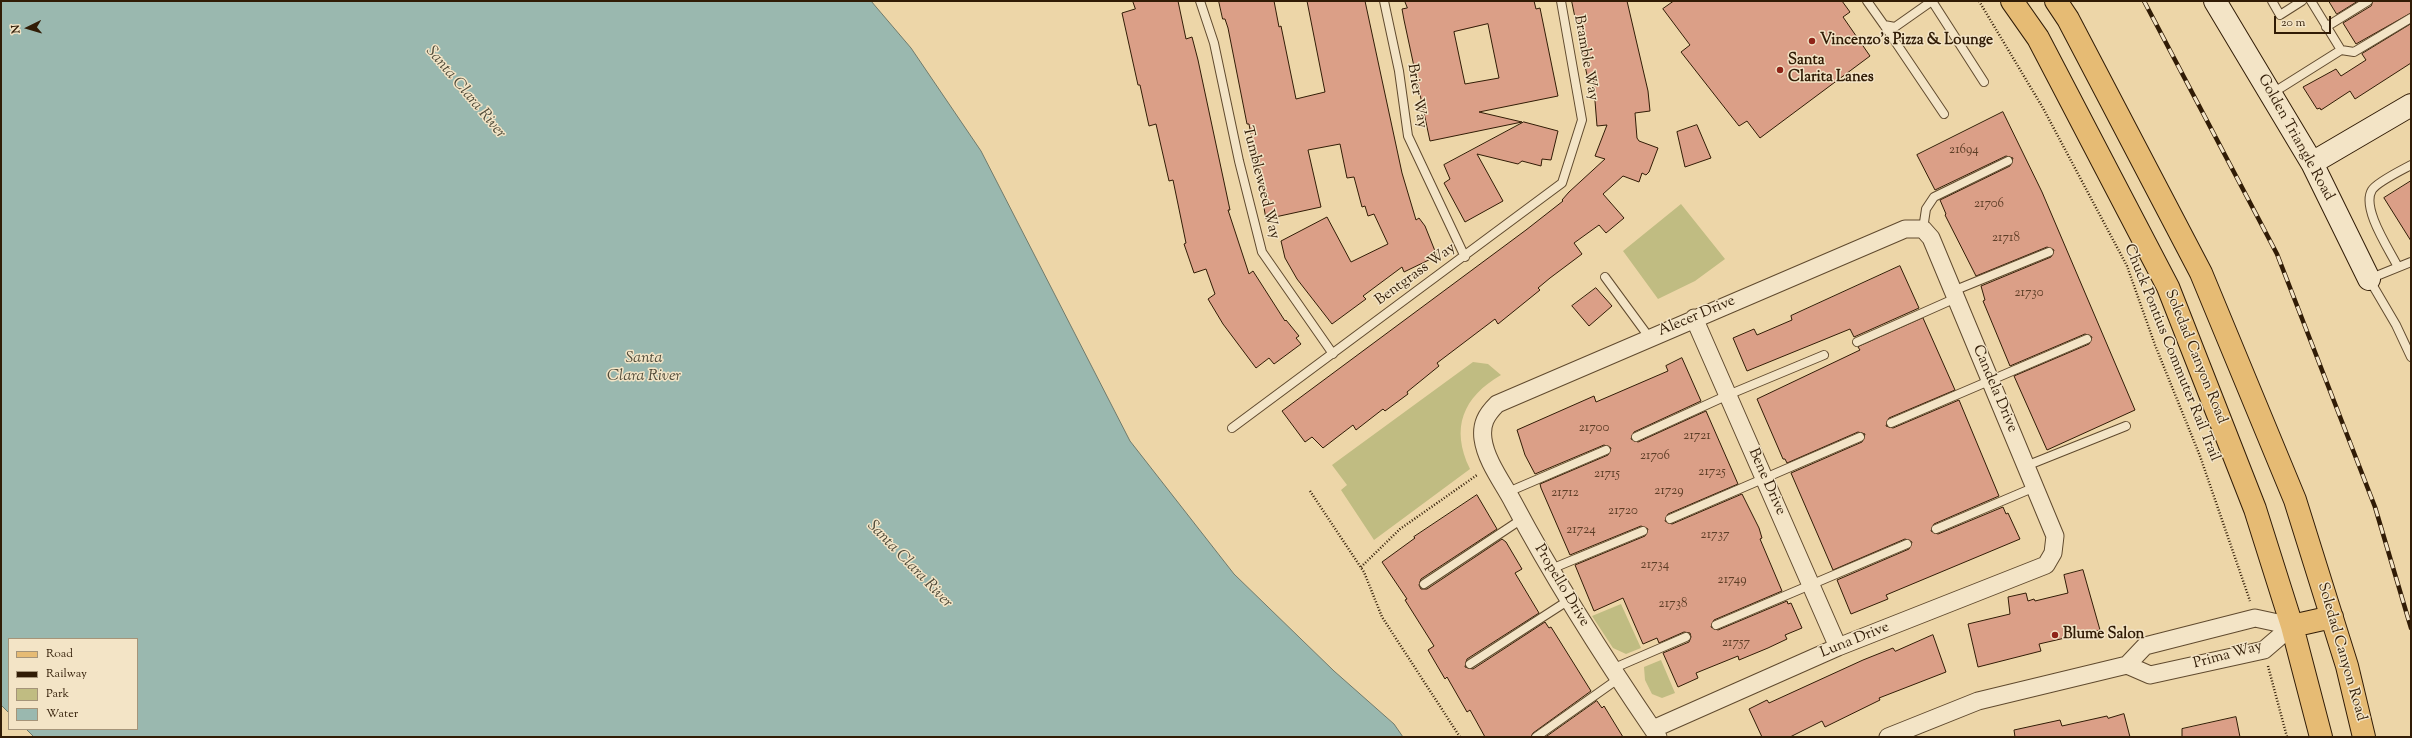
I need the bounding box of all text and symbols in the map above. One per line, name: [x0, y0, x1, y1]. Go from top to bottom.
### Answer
north arrow: [8, 8, 48, 48]
scale bar: [2276, 8, 2333, 34]
street label: Bramble Way: [1569, 14, 1601, 102]
text: 20 m: [2281, 14, 2305, 32]
text: N: [8, 24, 24, 34]
place label: Vincenzo's Pizza & Lounge: [1820, 32, 1993, 50]
marker: Vincenzo's Pizza & Lounge: [1807, 36, 1817, 46]
water label: Santa Clara River: [421, 43, 509, 143]
place label: Santa Clarita Lanes: [1788, 52, 1874, 87]
street label: Brier Way: [1402, 62, 1430, 130]
marker: Santa Clarita Lanes: [1775, 65, 1785, 75]
street label: Golden Triangle Road: [2253, 72, 2337, 204]
street label: Tumbleweed Way: [1237, 125, 1283, 241]
house number: 21694: [1949, 143, 1979, 159]
house number: 21706: [1974, 197, 2004, 213]
house number: 21718: [1992, 231, 2020, 247]
street label: Bentgrass Way: [1372, 240, 1460, 310]
street label: Chuck Pontius Commuter Rail Trail: [2119, 242, 2223, 464]
house number: 21730: [2014, 286, 2044, 302]
street label: Soledad Canyon Road: [2160, 287, 2230, 427]
street label: Alecer Drive: [1656, 293, 1738, 341]
street label: Candela Drive: [1968, 343, 2020, 435]
water label: Santa Clara River: [607, 349, 681, 387]
house number: 21700: [1579, 421, 1609, 437]
house number: 21721: [1683, 429, 1711, 445]
street label: Bene Drive: [1743, 446, 1789, 518]
house number: 21706: [1640, 449, 1670, 465]
house number: 21725: [1698, 465, 1726, 481]
house number: 21715: [1594, 467, 1620, 483]
house number: 21729: [1654, 484, 1684, 500]
house number: 21712: [1551, 486, 1579, 502]
house number: 21720: [1608, 504, 1638, 520]
water label: Santa Clara River: [862, 517, 956, 613]
house number: 21724: [1566, 523, 1596, 539]
house number: 21737: [1701, 528, 1729, 544]
street label: Propello Drive: [1529, 542, 1593, 630]
house number: 21734: [1641, 558, 1669, 574]
house number: 21749: [1718, 573, 1746, 589]
street label: Soledad Canyon Road: [2313, 581, 2369, 723]
house number: 21738: [1659, 597, 1687, 613]
street label: Luna Drive: [1818, 619, 1892, 663]
place label: Blume Salon: [2063, 626, 2144, 644]
marker: Blume Salon: [2050, 630, 2060, 640]
house number: 21757: [1722, 636, 1750, 652]
legend: [8, 638, 138, 730]
street label: Prima Way: [2192, 638, 2264, 674]
text: Road: [46, 645, 73, 663]
text: Railway: [46, 665, 87, 683]
text: Park: [46, 685, 69, 703]
text: Water: [46, 705, 78, 723]

